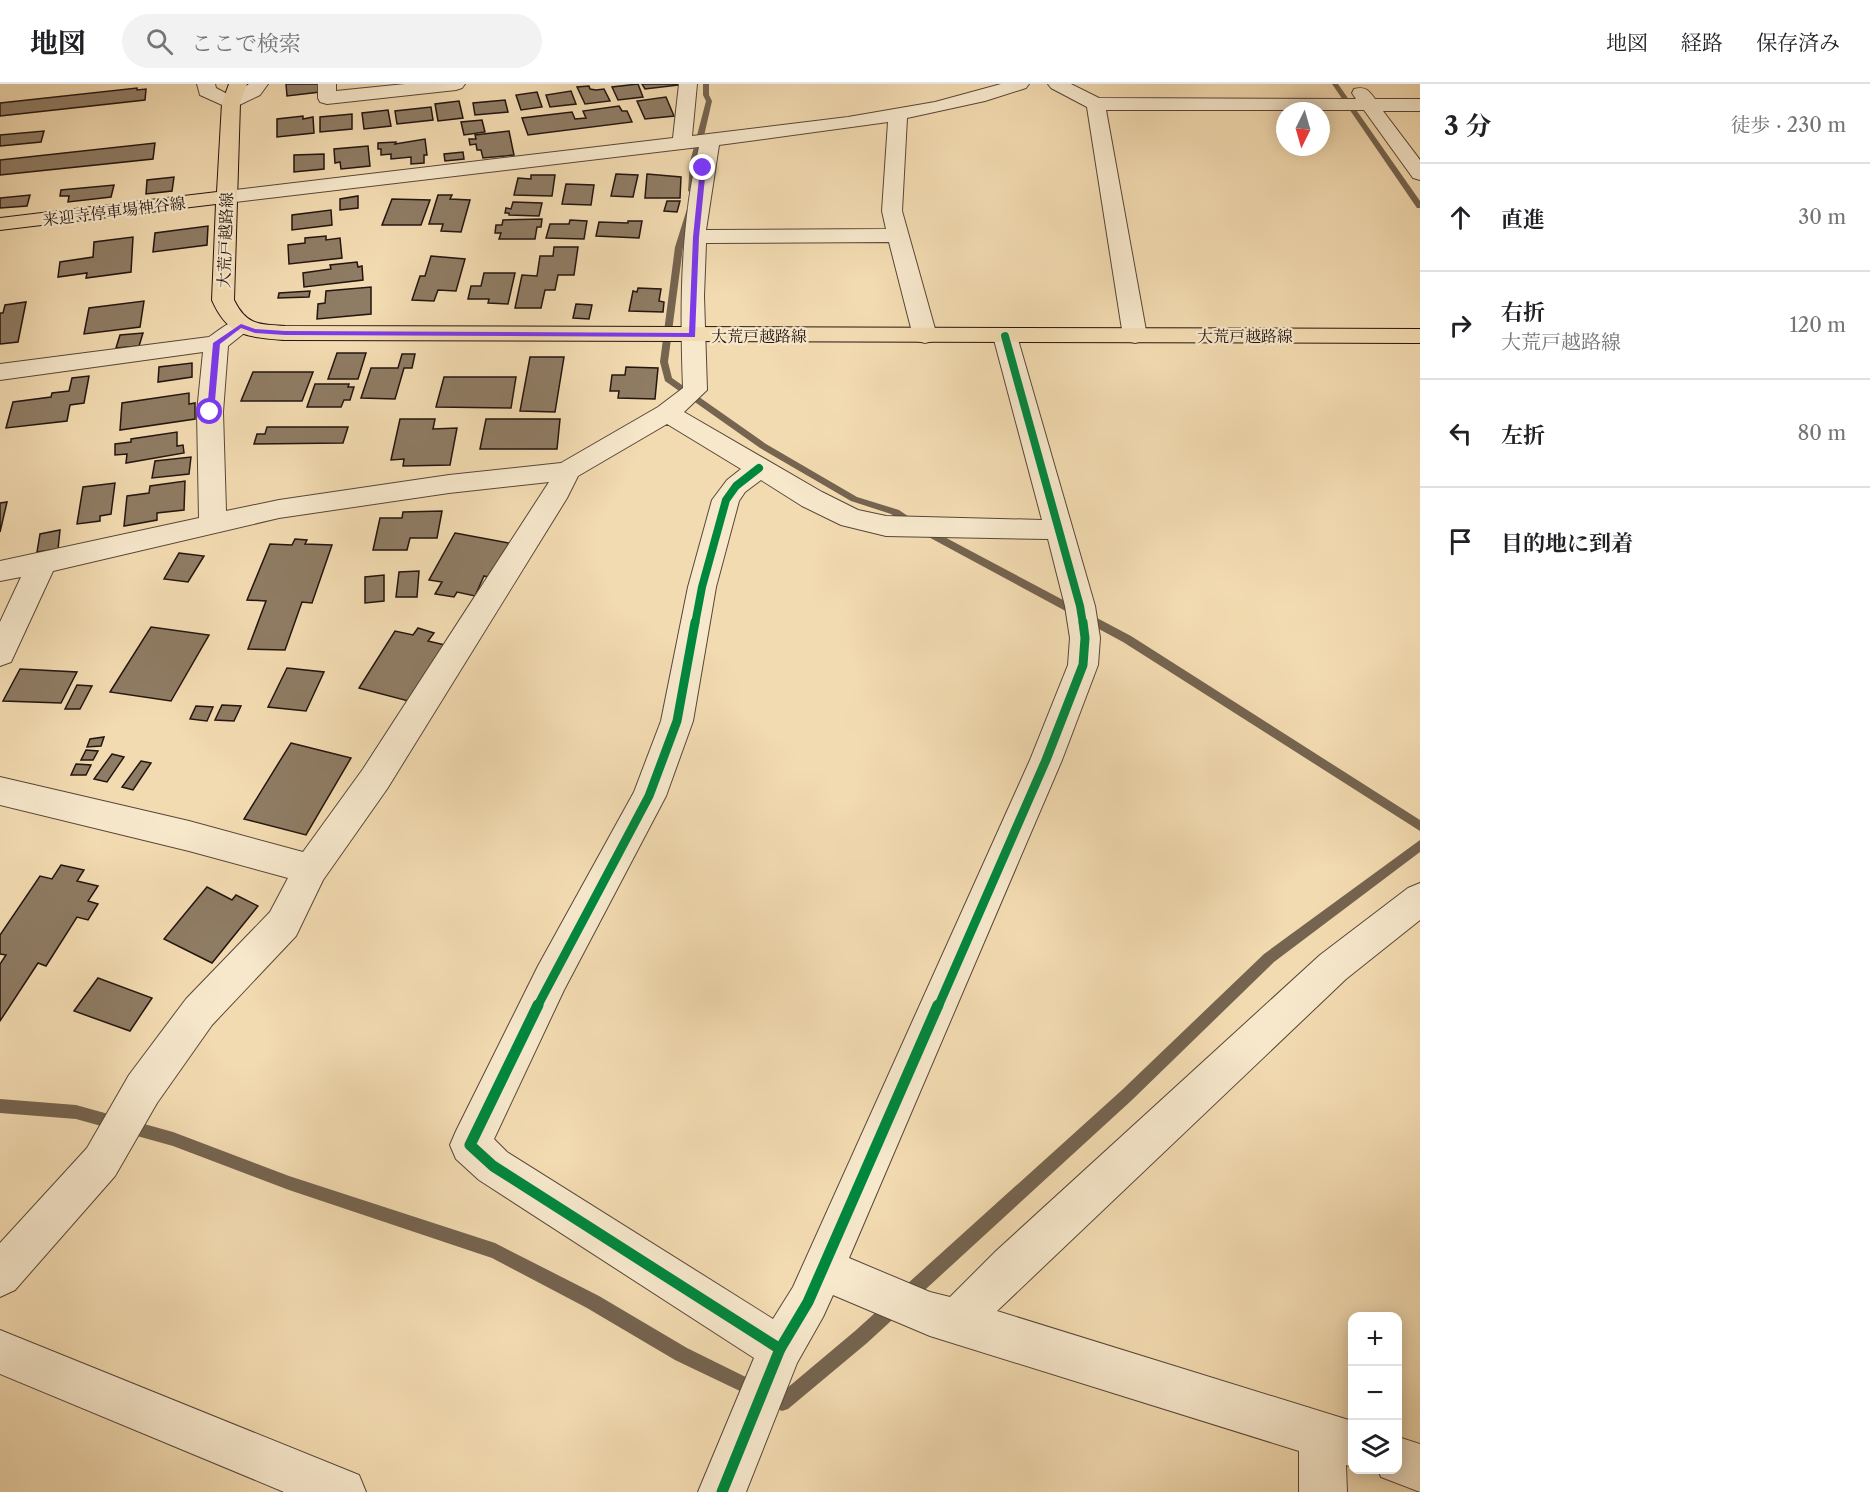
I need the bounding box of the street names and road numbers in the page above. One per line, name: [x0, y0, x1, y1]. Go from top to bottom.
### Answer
street label: 来迎寺停車場神谷線: [41, 192, 187, 230]
street label: 大荒戸越路線: [213, 192, 237, 288]
street label: 大荒戸越路線: [711, 326, 807, 346]
street label: 大荒戸越路線: [1197, 326, 1293, 346]

